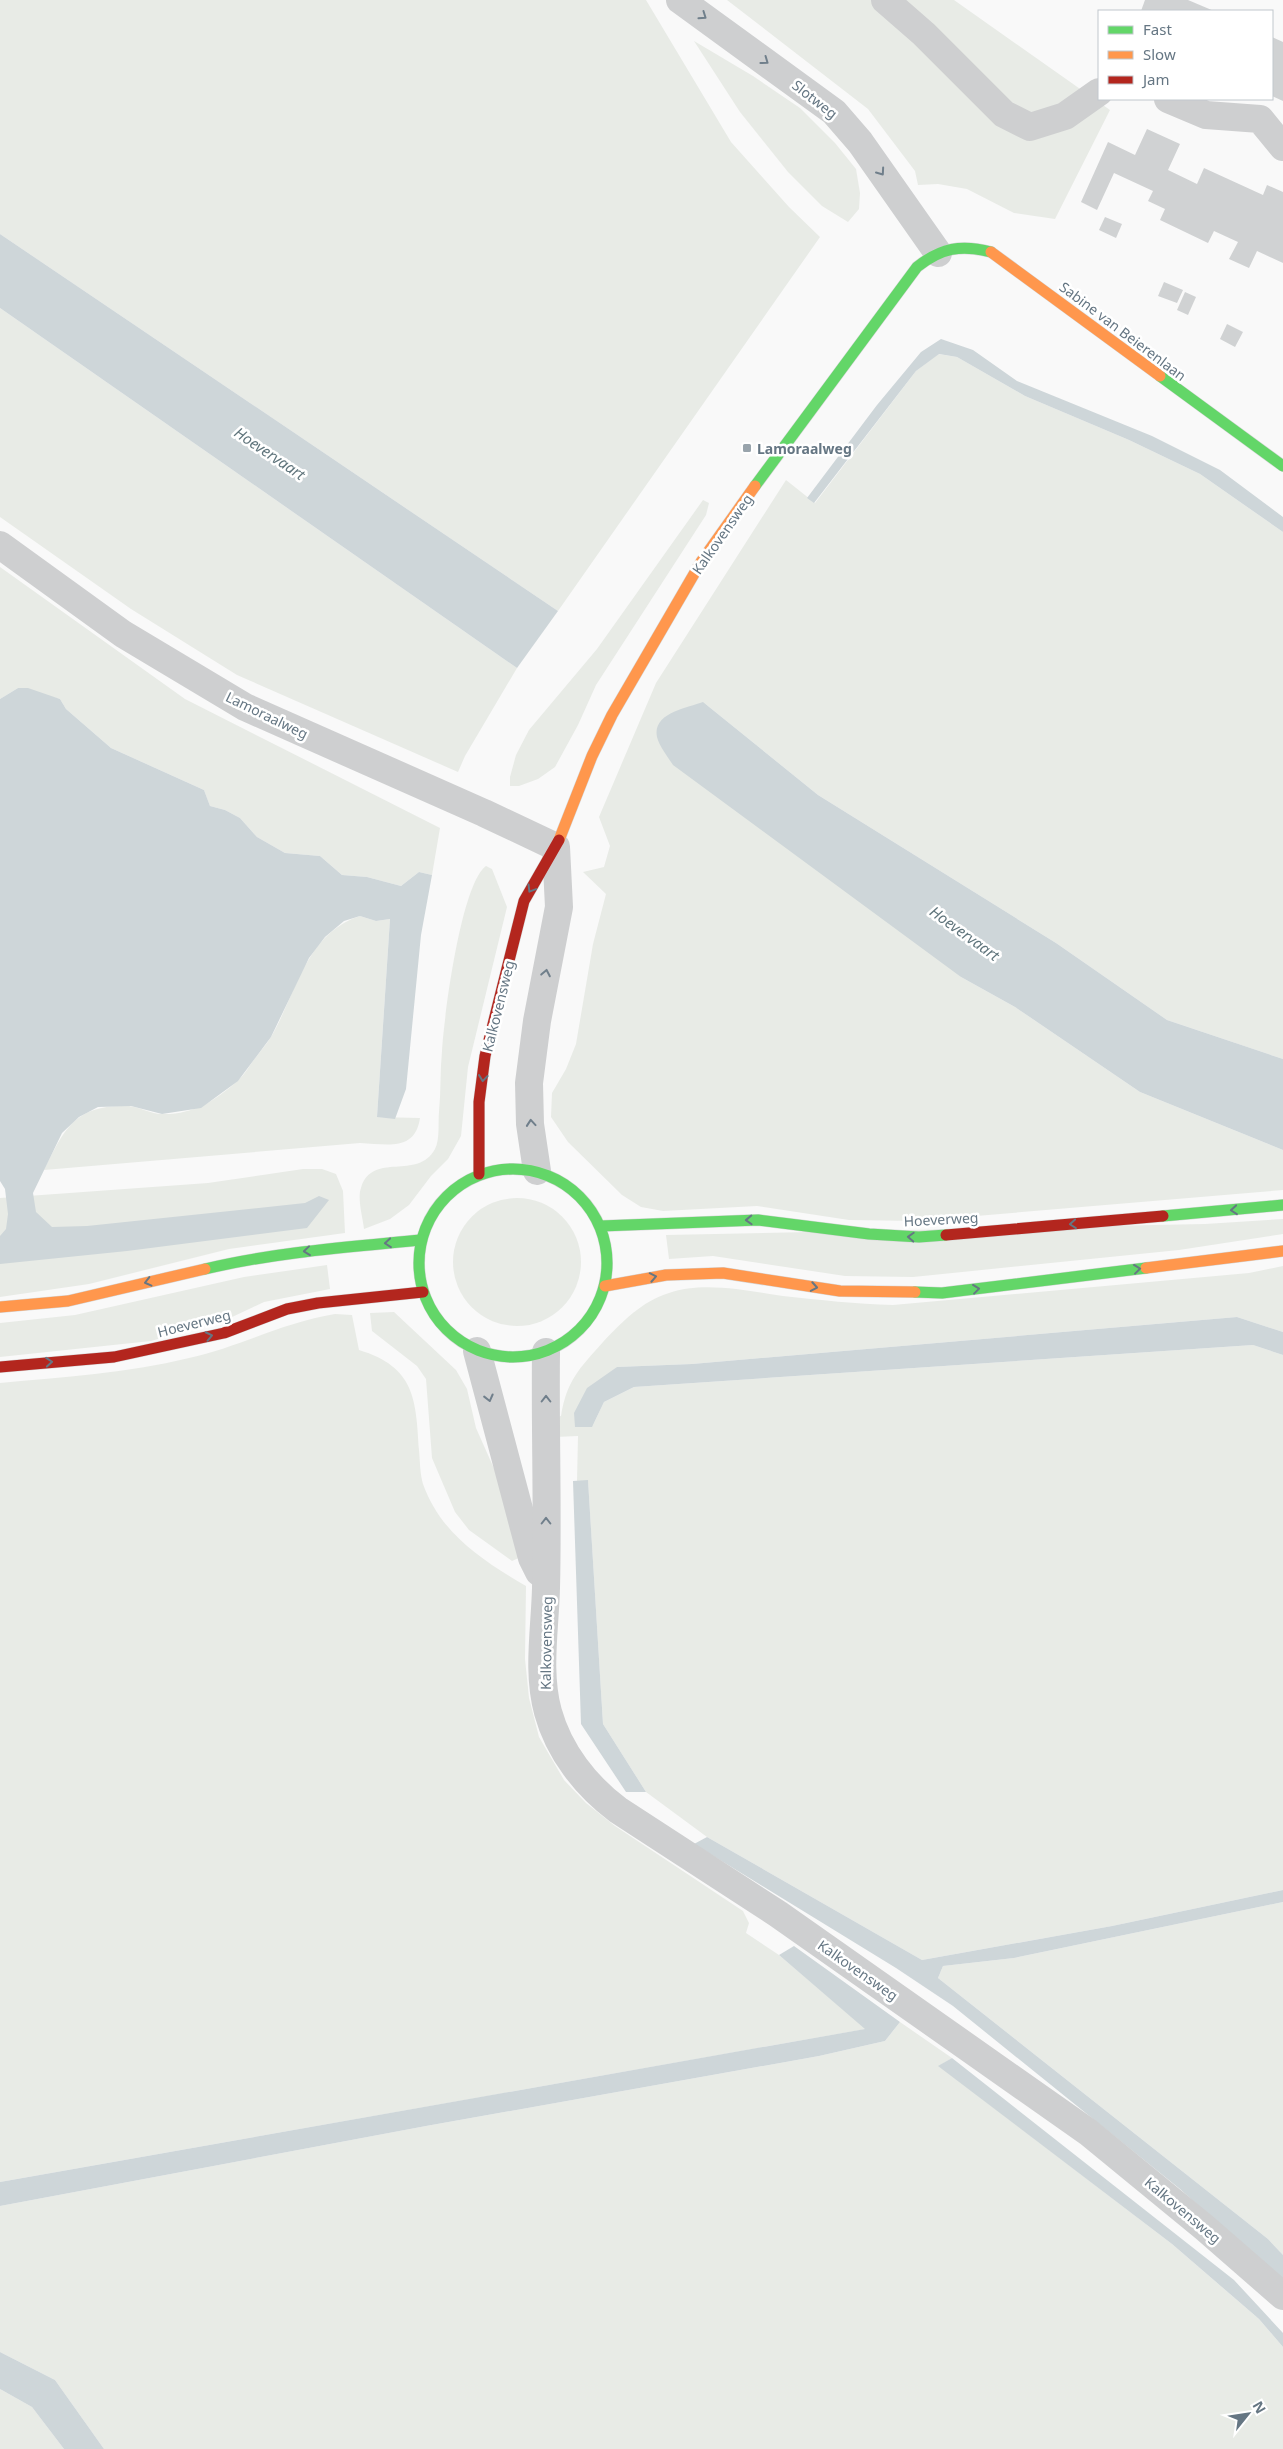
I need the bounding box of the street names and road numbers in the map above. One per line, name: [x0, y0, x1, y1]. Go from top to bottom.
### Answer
street label: Slotweg: [789, 75, 841, 123]
street label: Sabine van Beierenlaan: [1056, 277, 1190, 385]
street label: Kalkovensweg: [687, 490, 757, 578]
street label: Lamoraalweg: [223, 687, 311, 743]
street label: Kalkovensweg: [477, 958, 519, 1054]
street label: Hoeverweg: [903, 1208, 979, 1230]
street label: Hoeverweg: [155, 1305, 233, 1341]
street label: Kalkovensweg: [536, 1596, 556, 1690]
street label: Kalkovensweg: [814, 1935, 902, 2005]
street label: Kalkovensweg: [1141, 2173, 1225, 2247]

